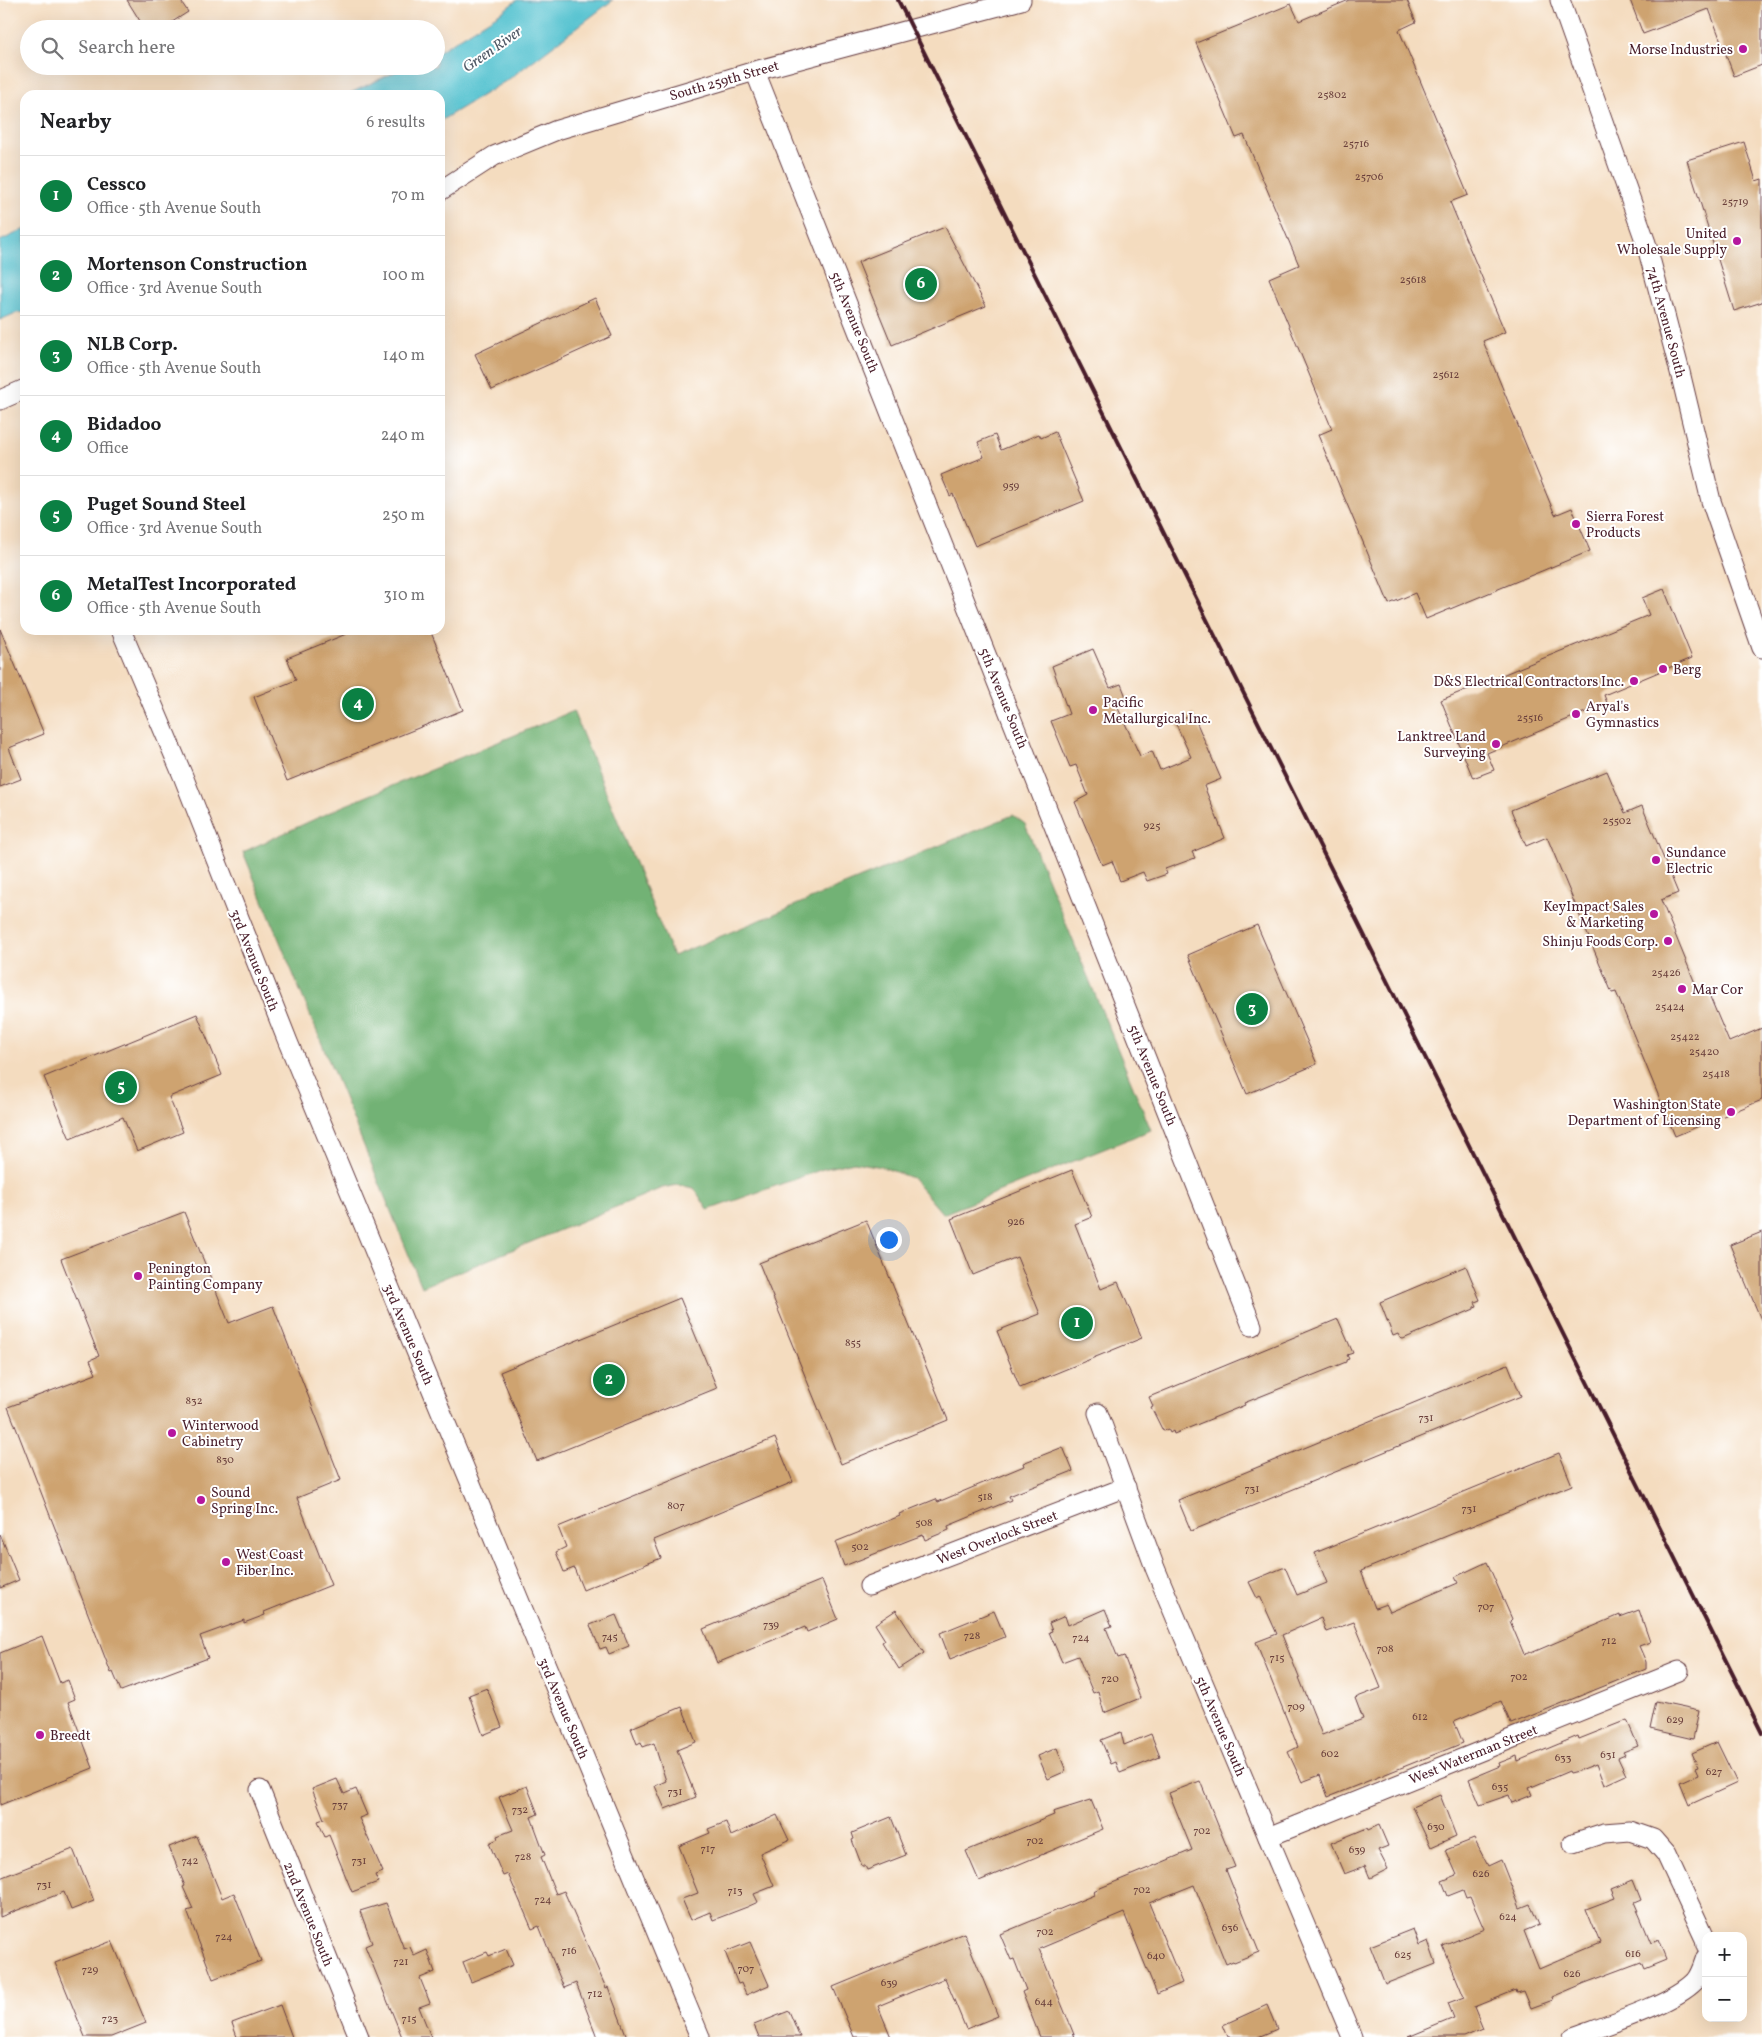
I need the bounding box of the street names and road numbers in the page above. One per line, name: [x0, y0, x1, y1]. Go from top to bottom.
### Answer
street label: South 259th Street: [667, 57, 781, 106]
street label: 74th Avenue South: [1642, 265, 1690, 380]
street label: 5th Avenue South: [825, 269, 883, 376]
street label: 5th Avenue South: [974, 645, 1032, 752]
street label: 3rd Avenue South: [224, 907, 283, 1015]
street label: 5th Avenue South: [1123, 1022, 1181, 1129]
street label: 3rd Avenue South: [378, 1281, 438, 1388]
street label: West Overlock Street: [934, 1507, 1061, 1570]
street label: 3rd Avenue South: [533, 1655, 593, 1762]
street label: 5th Avenue South: [1190, 1673, 1249, 1780]
street label: West Waterman Street: [1406, 1721, 1541, 1790]
street label: 2nd Avenue South: [278, 1859, 337, 1970]

